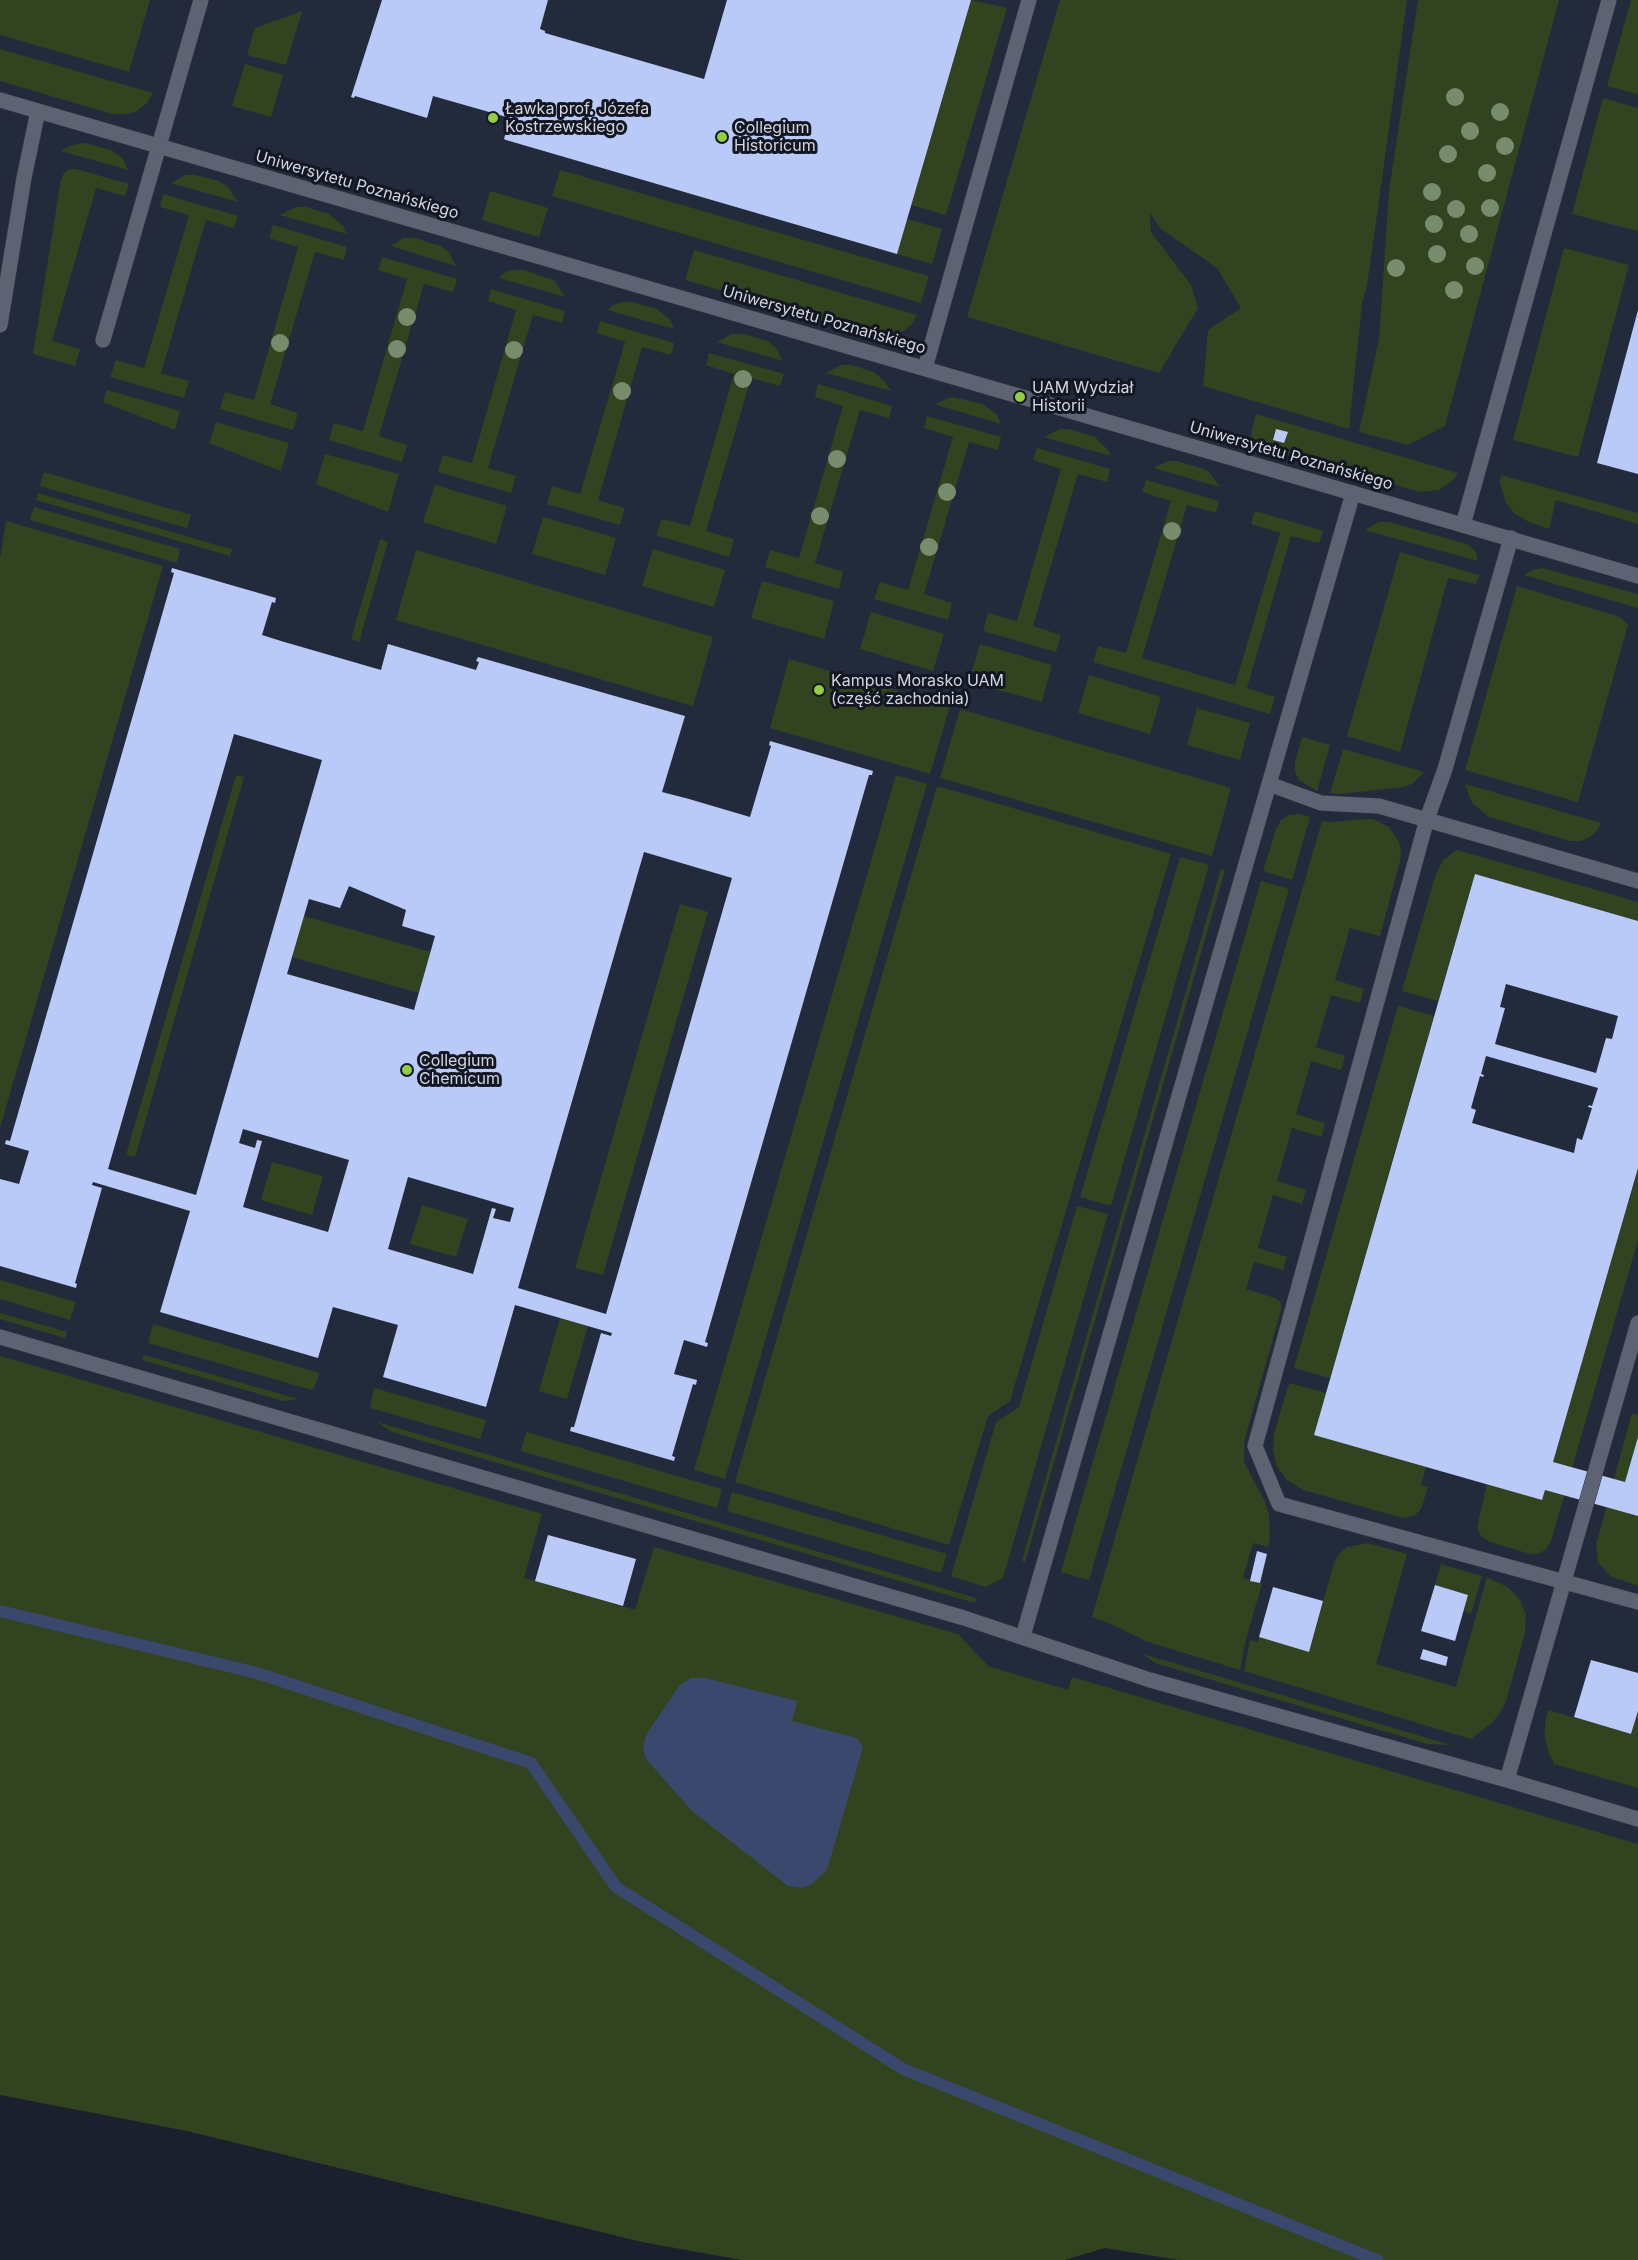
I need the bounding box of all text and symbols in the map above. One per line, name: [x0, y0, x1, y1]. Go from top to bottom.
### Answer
place label: Ławka prof. Józefa Kostrzewskiego: [505, 99, 649, 137]
marker: Ławka prof. Józefa Kostrzewskiego: [486, 111, 500, 125]
place label: Collegium Historicum: [734, 118, 816, 156]
marker: Collegium Historicum: [715, 130, 729, 144]
street label: Uniwersytetu Poznańskiego: [253, 147, 461, 223]
street label: Uniwersytetu Poznańskiego: [720, 282, 928, 358]
place label: UAM Wydział Historii: [1032, 378, 1133, 416]
marker: UAM Wydział Historii: [1013, 390, 1027, 404]
street label: Uniwersytetu Poznańskiego: [1187, 418, 1395, 494]
place label: Kampus Morasko UAM (część zachodnia): [831, 671, 1004, 709]
marker: Kampus Morasko UAM (część zachodnia): [812, 683, 826, 697]
place label: Collegium Chemicum: [419, 1051, 500, 1089]
marker: Collegium Chemicum: [400, 1063, 414, 1077]

